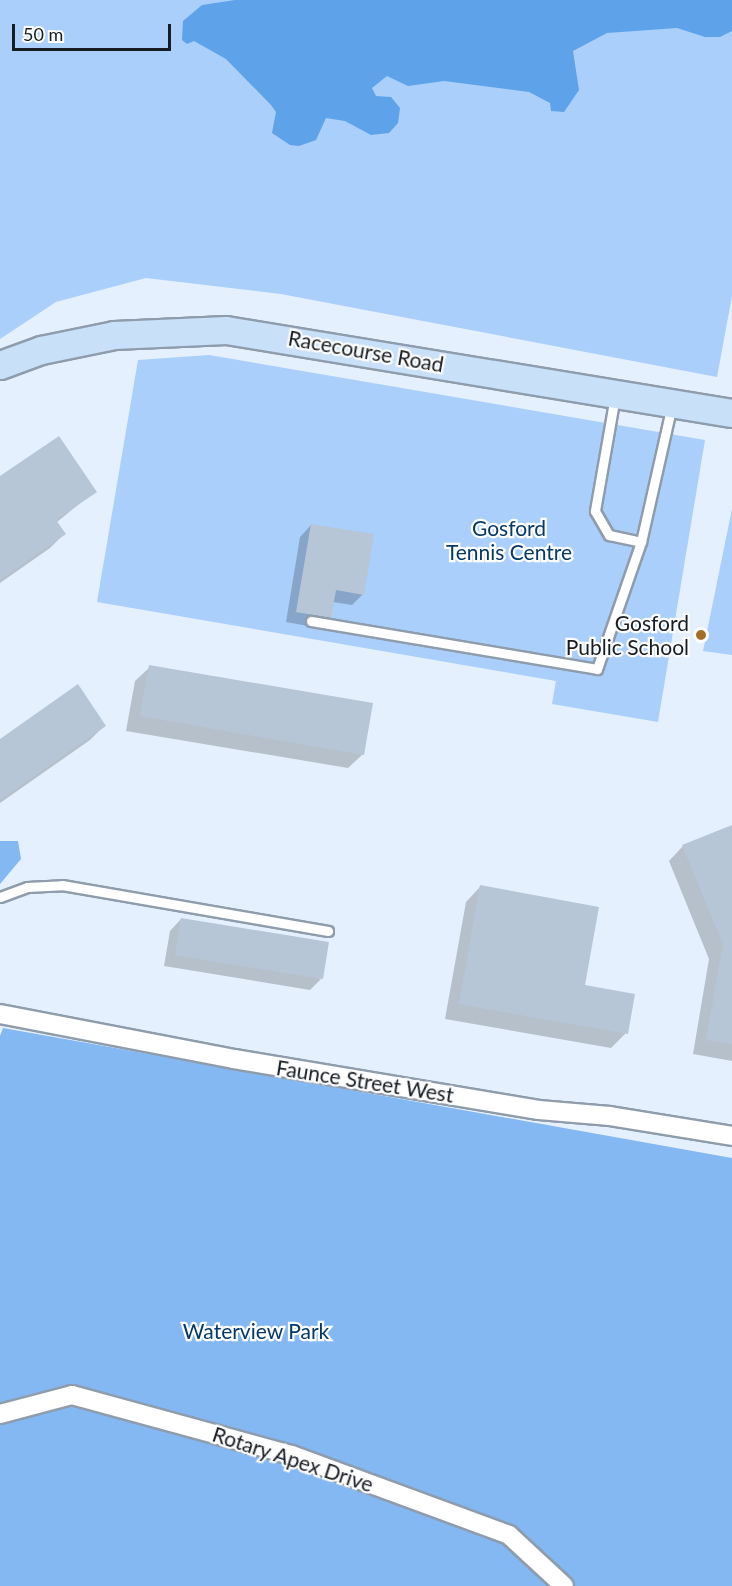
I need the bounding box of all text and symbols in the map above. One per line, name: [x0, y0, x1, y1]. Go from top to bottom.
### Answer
scale bar: [15, 12, 174, 50]
text: 50 m: [23, 23, 63, 45]
street label: Racecourse Road: [286, 325, 446, 377]
park label: Gosford Tennis Centre: [446, 515, 572, 565]
place label: Gosford Public School: [566, 610, 689, 660]
marker: Gosford Public School: [694, 628, 708, 642]
street label: Faunce Street West: [274, 1055, 456, 1107]
park label: Waterview Park: [183, 1318, 329, 1344]
street label: Rotary Apex Drive: [209, 1421, 377, 1497]

